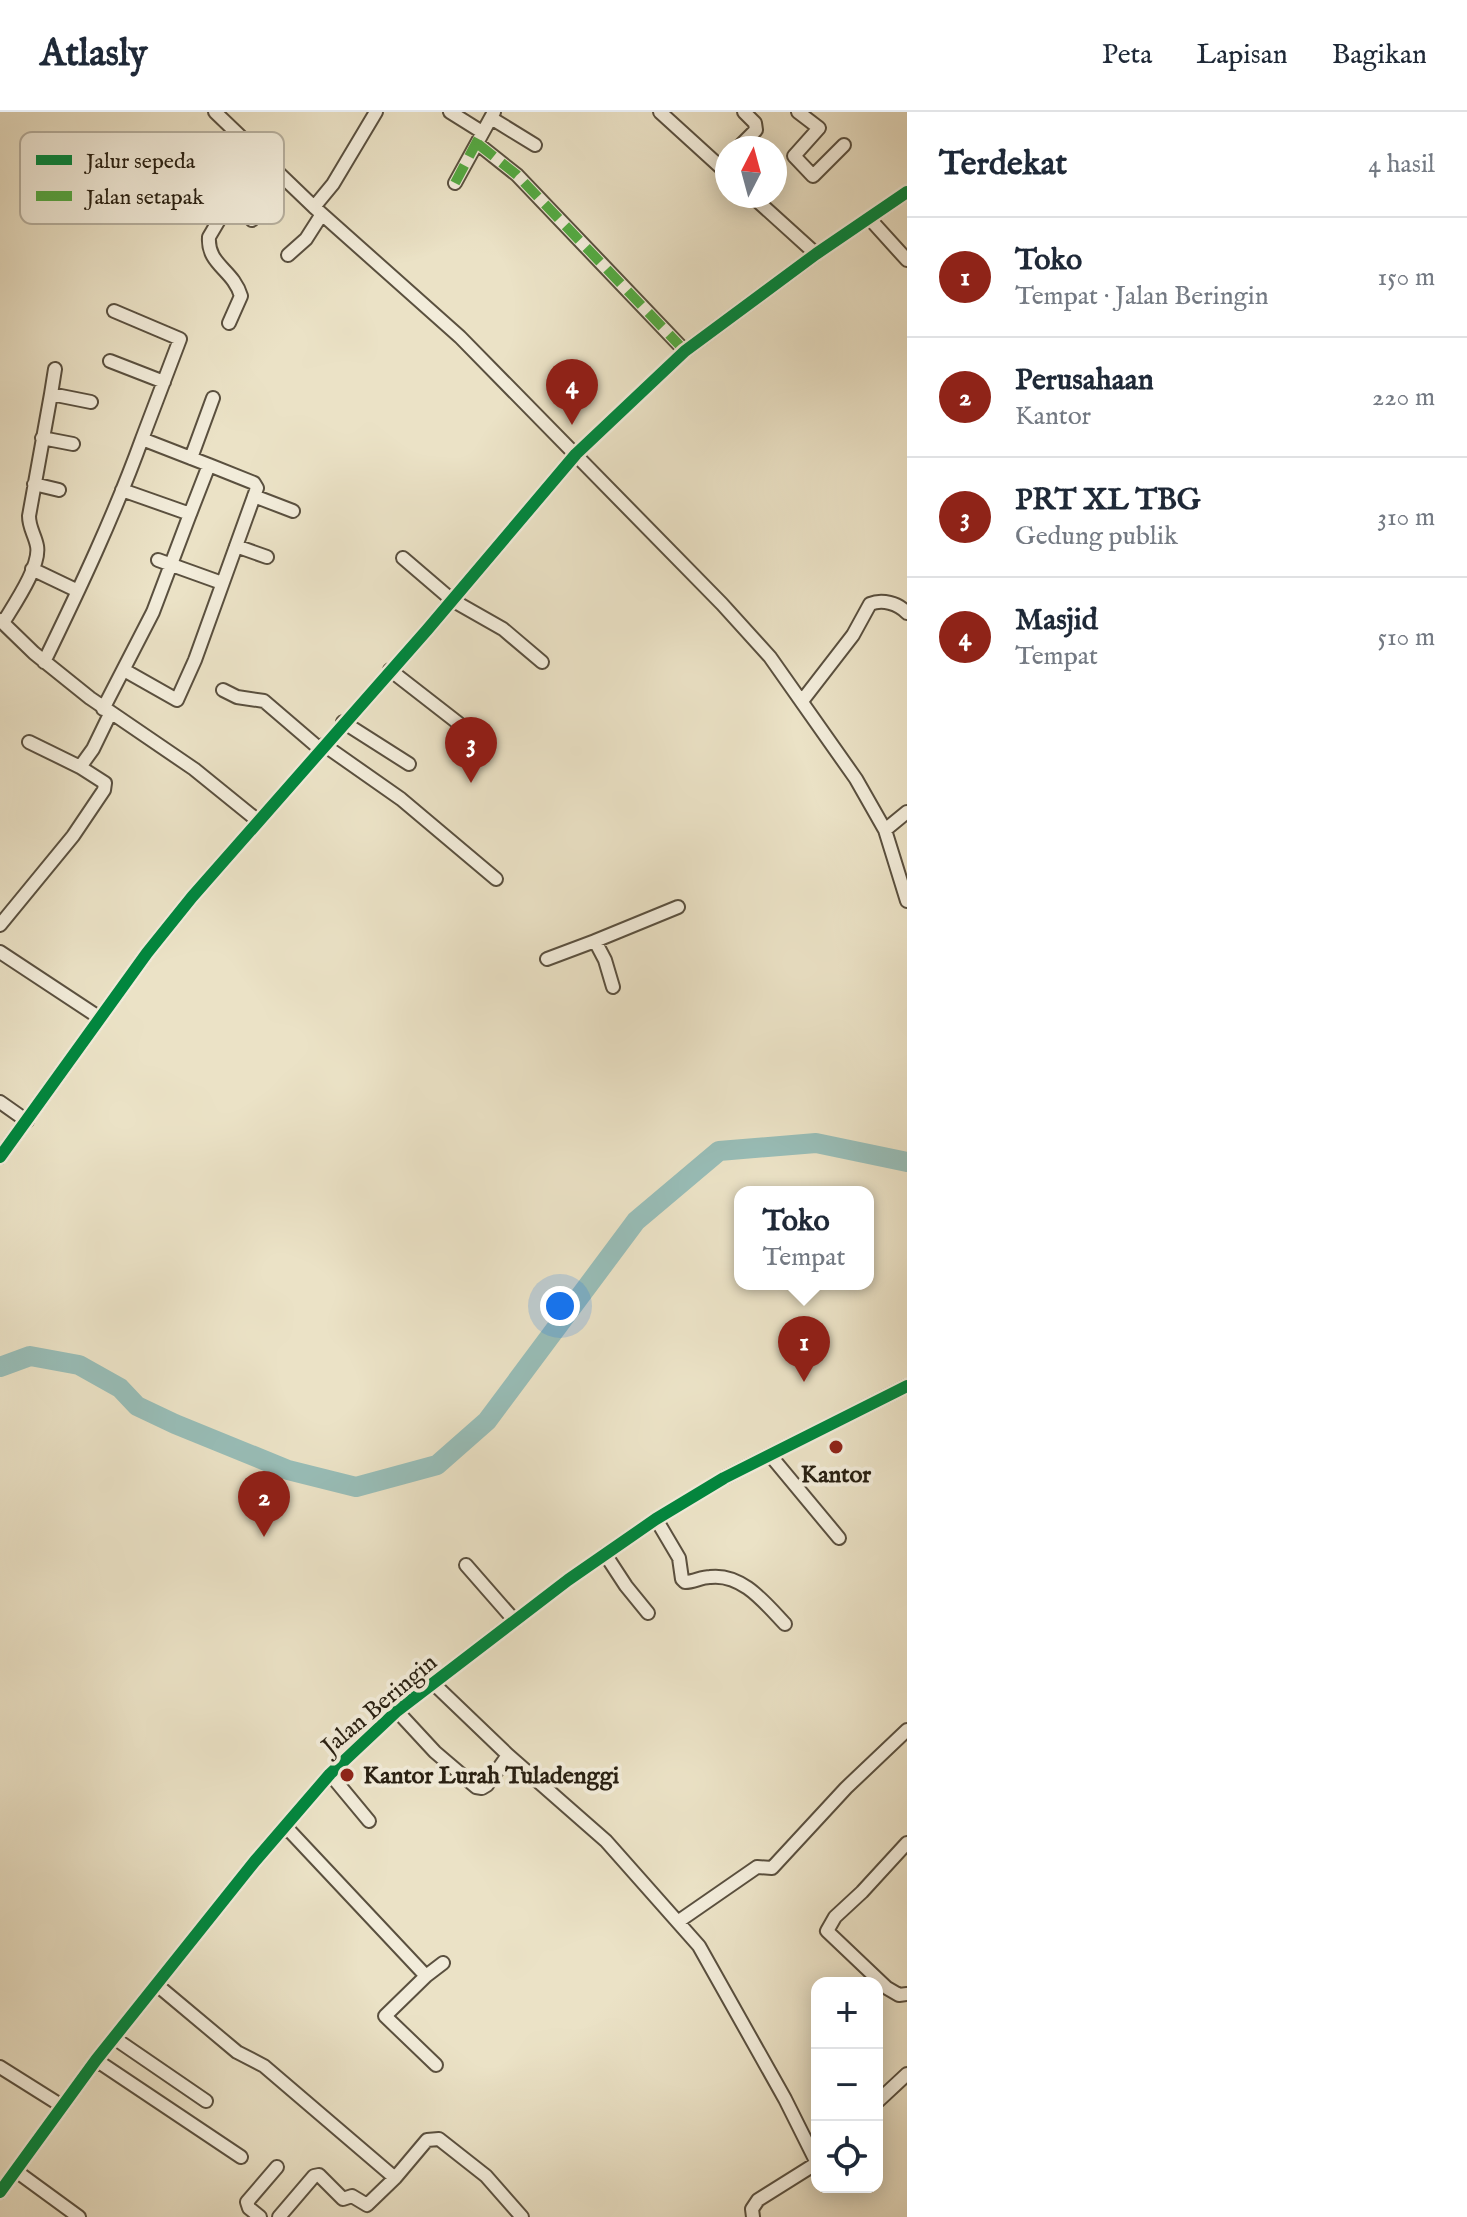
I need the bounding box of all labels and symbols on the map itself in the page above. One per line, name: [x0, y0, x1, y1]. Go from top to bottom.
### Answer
legend: [20, 132, 284, 224]
north arrow: [715, 136, 787, 208]
text: Jalur sepeda: [83, 148, 196, 176]
text: Jalan setapak: [83, 184, 204, 212]
pin: 4: [546, 359, 598, 425]
pin: 3: [445, 717, 497, 783]
your location: [540, 1286, 580, 1326]
pin: 1: [778, 1316, 830, 1382]
marker: Kantor: [827, 1438, 845, 1456]
place label: Kantor: [801, 1460, 871, 1491]
pin: 2: [238, 1471, 290, 1537]
street label: Jalan Beringin: [313, 1648, 444, 1764]
place label: Kantor Lurah Tuladenggi: [363, 1761, 620, 1792]
marker: Kantor Lurah Tuladenggi: [338, 1766, 356, 1784]

